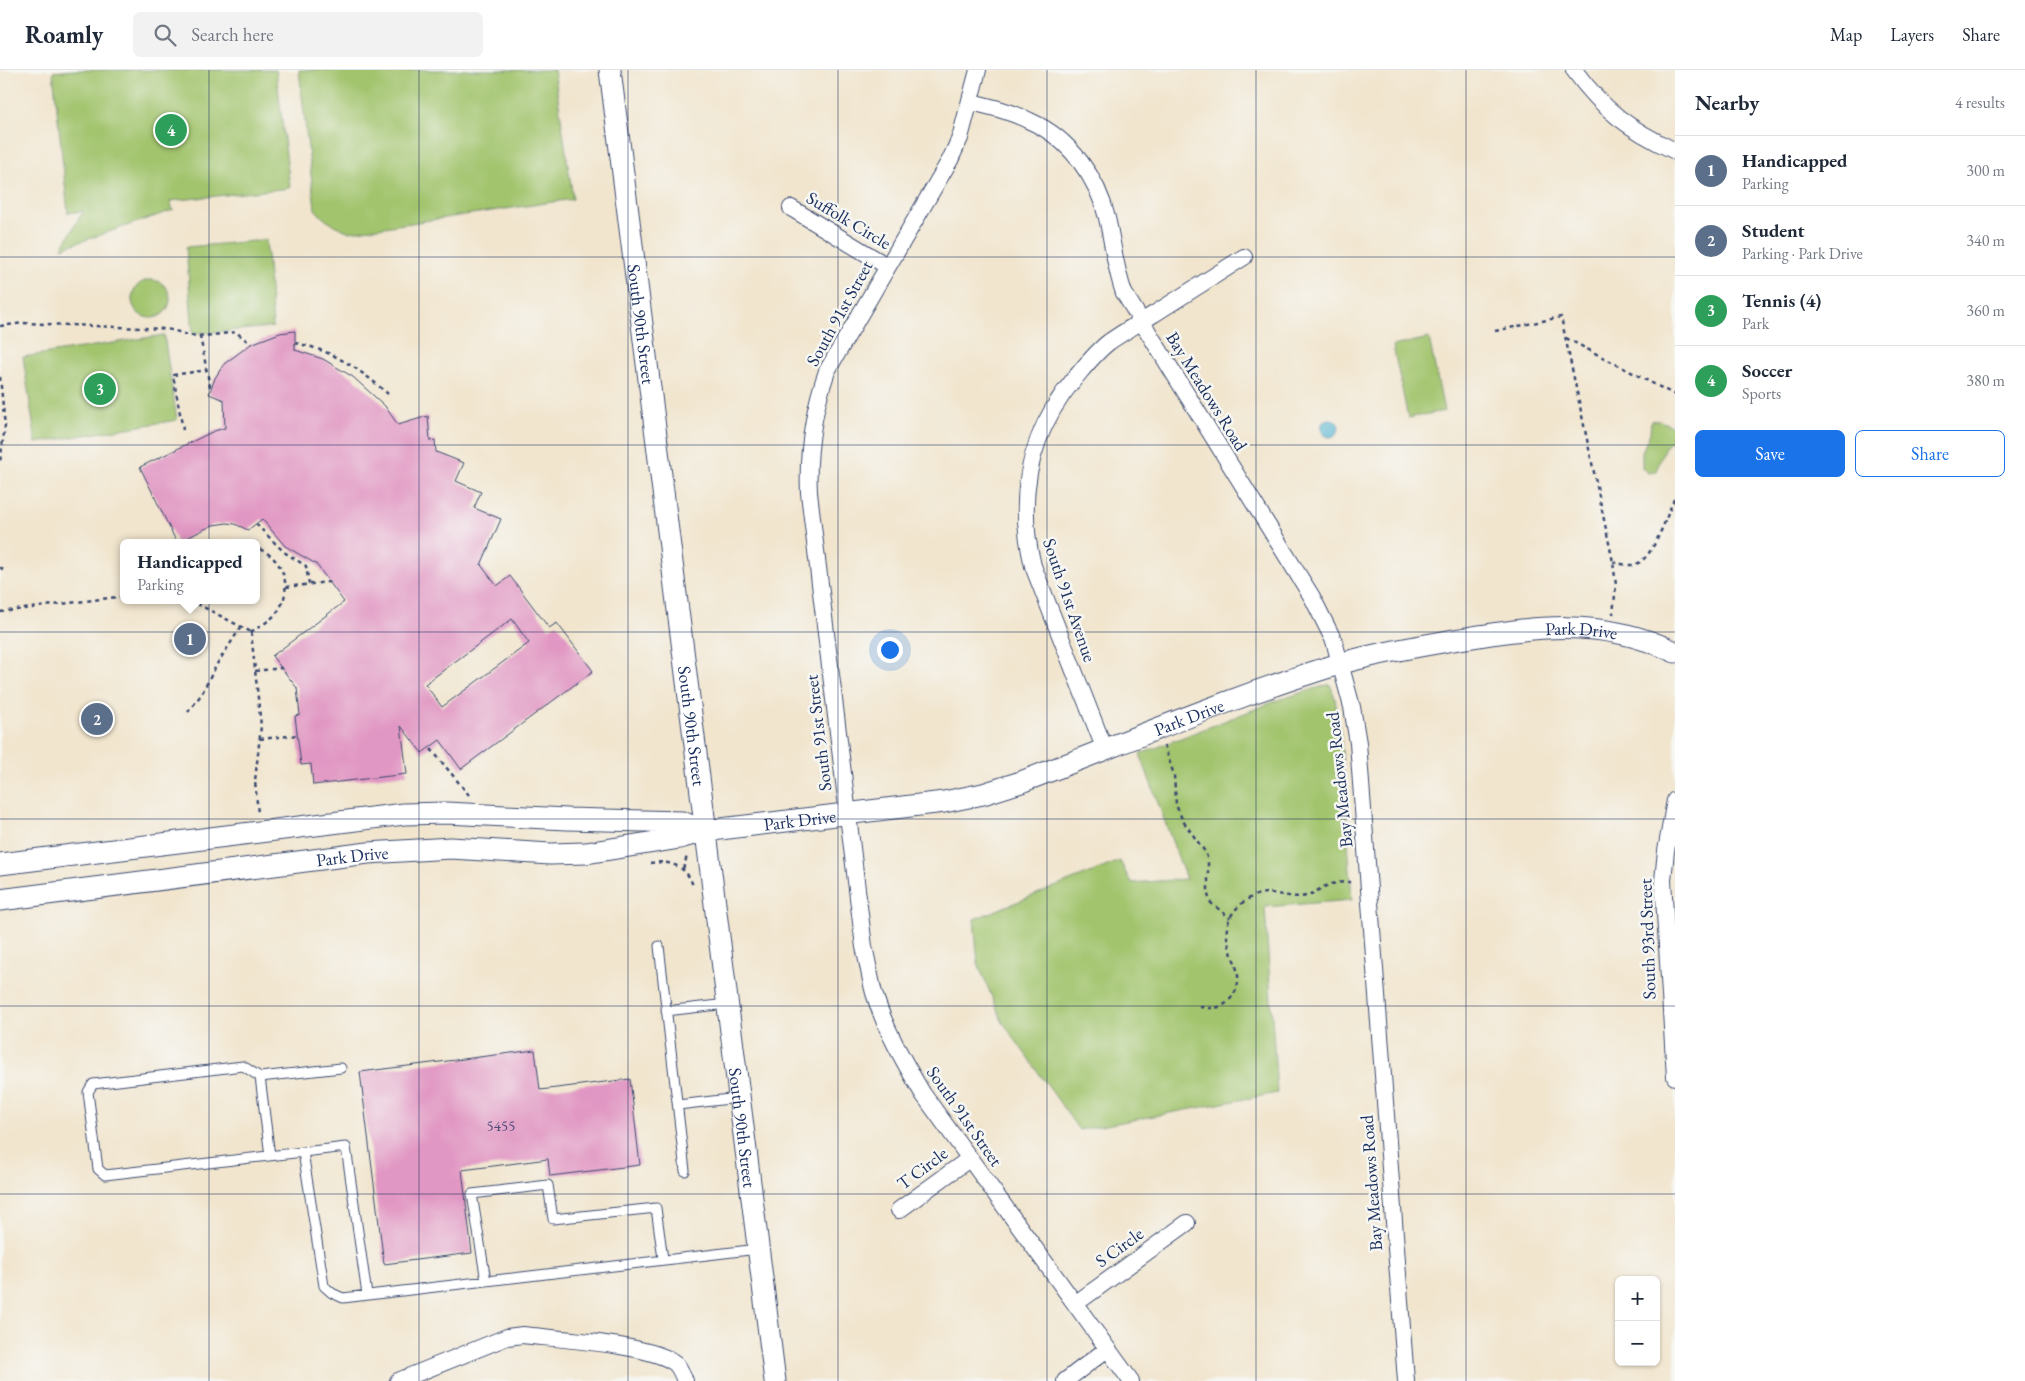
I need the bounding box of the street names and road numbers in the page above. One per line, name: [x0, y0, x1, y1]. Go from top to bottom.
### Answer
street label: Suffolk Circle: [803, 186, 895, 254]
street label: South 91st Street: [801, 256, 878, 370]
street label: South 90th Street: [623, 263, 661, 386]
street label: Bay Meadows Road: [1161, 327, 1253, 456]
street label: South 91st Avenue: [1038, 535, 1102, 665]
street label: Park Drive: [1545, 616, 1620, 644]
street label: South 90th Street: [674, 664, 712, 788]
street label: South 91st Street: [799, 673, 837, 793]
street label: Park Drive: [1151, 693, 1227, 740]
street label: Bay Meadows Road: [1320, 710, 1358, 849]
street label: Park Drive: [762, 804, 837, 835]
street label: Park Drive: [315, 840, 389, 871]
street label: South 93rd Street: [1633, 878, 1661, 1000]
street label: South 91st Street: [922, 1061, 1008, 1171]
street label: South 90th Street: [724, 1066, 762, 1189]
street label: Bay Meadows Road: [1355, 1113, 1387, 1252]
street label: T Circle: [892, 1142, 952, 1194]
street label: S Circle: [1090, 1222, 1148, 1272]

